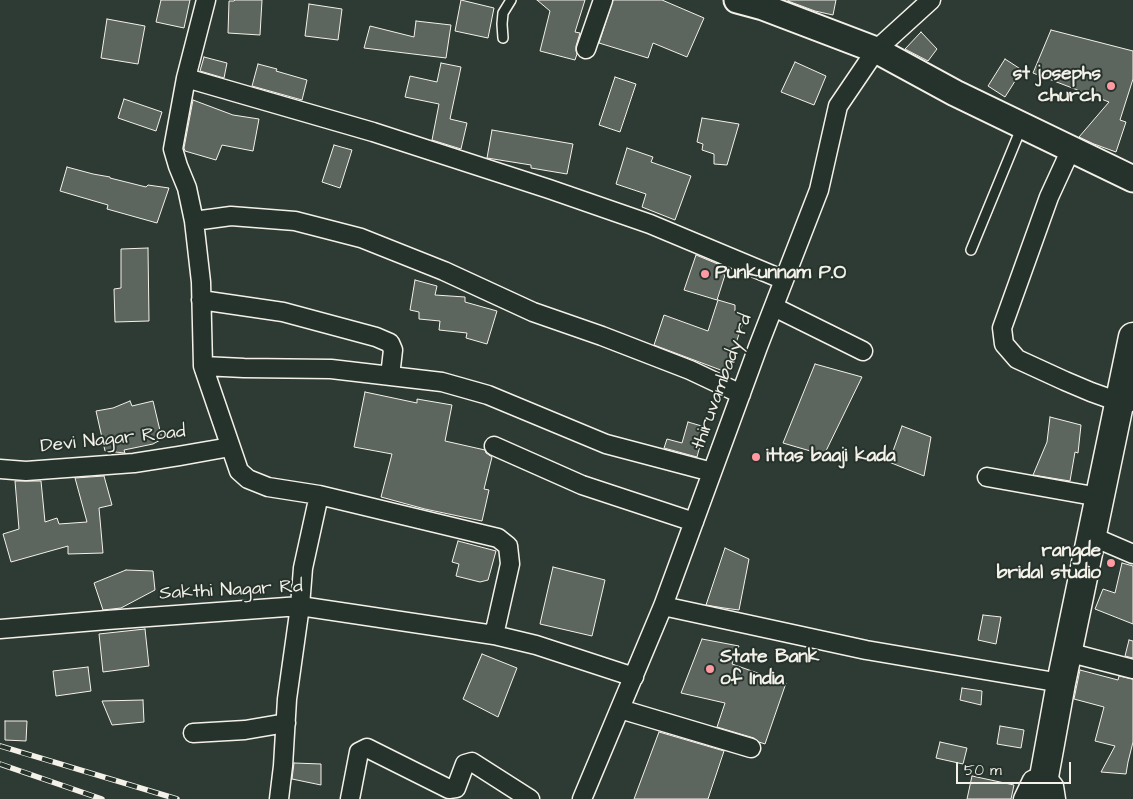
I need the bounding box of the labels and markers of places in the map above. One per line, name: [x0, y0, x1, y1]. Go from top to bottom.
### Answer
place label: st josephs church: [1013, 64, 1101, 108]
marker: st josephs church: [1105, 80, 1117, 92]
place label: Punkunnam P.O: [715, 263, 846, 285]
marker: Punkunnam P.O: [699, 268, 711, 280]
place label: ittas baaji kada: [766, 446, 896, 468]
marker: ittas baaji kada: [750, 451, 762, 463]
place label: rangde bridal studio: [997, 541, 1101, 585]
marker: rangde bridal studio: [1105, 557, 1117, 569]
place label: State Bank of India: [720, 647, 819, 691]
marker: State Bank of India: [704, 663, 716, 675]

